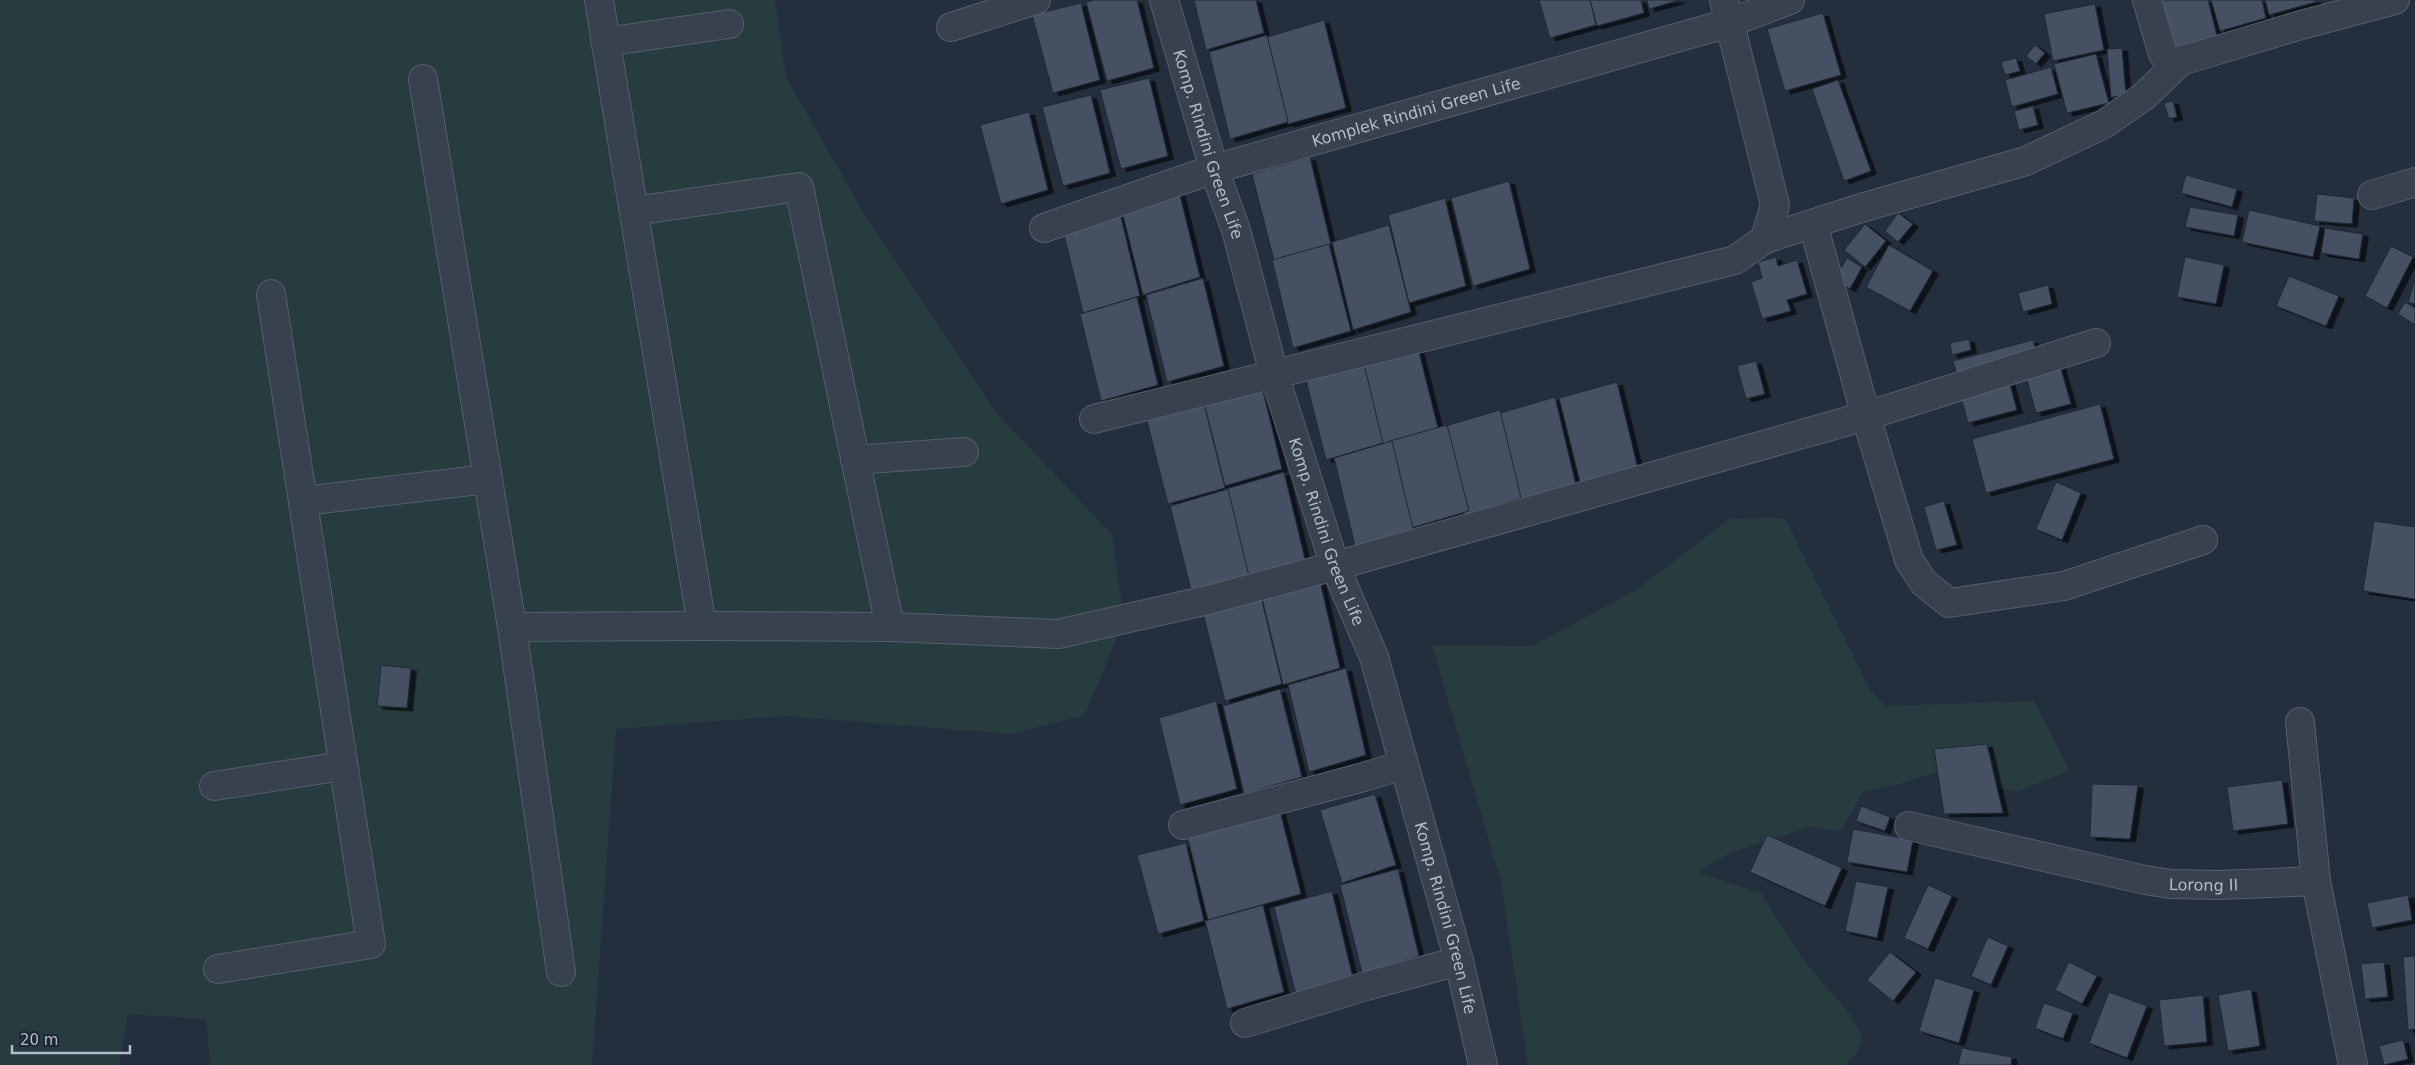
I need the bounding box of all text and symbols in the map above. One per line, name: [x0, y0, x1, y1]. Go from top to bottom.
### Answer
street label: Komp. Rindini Green Life: [1169, 47, 1247, 241]
street label: Komplek Rindini Green Life: [1310, 74, 1523, 151]
street label: Komp. Rindini Green Life: [1285, 435, 1368, 628]
street label: Komp. Rindini Green Life: [1411, 820, 1480, 1016]
street label: Lorong II: [2169, 875, 2239, 895]
scale bar: [12, 1022, 130, 1054]
text: 20 m: [20, 1031, 58, 1049]

